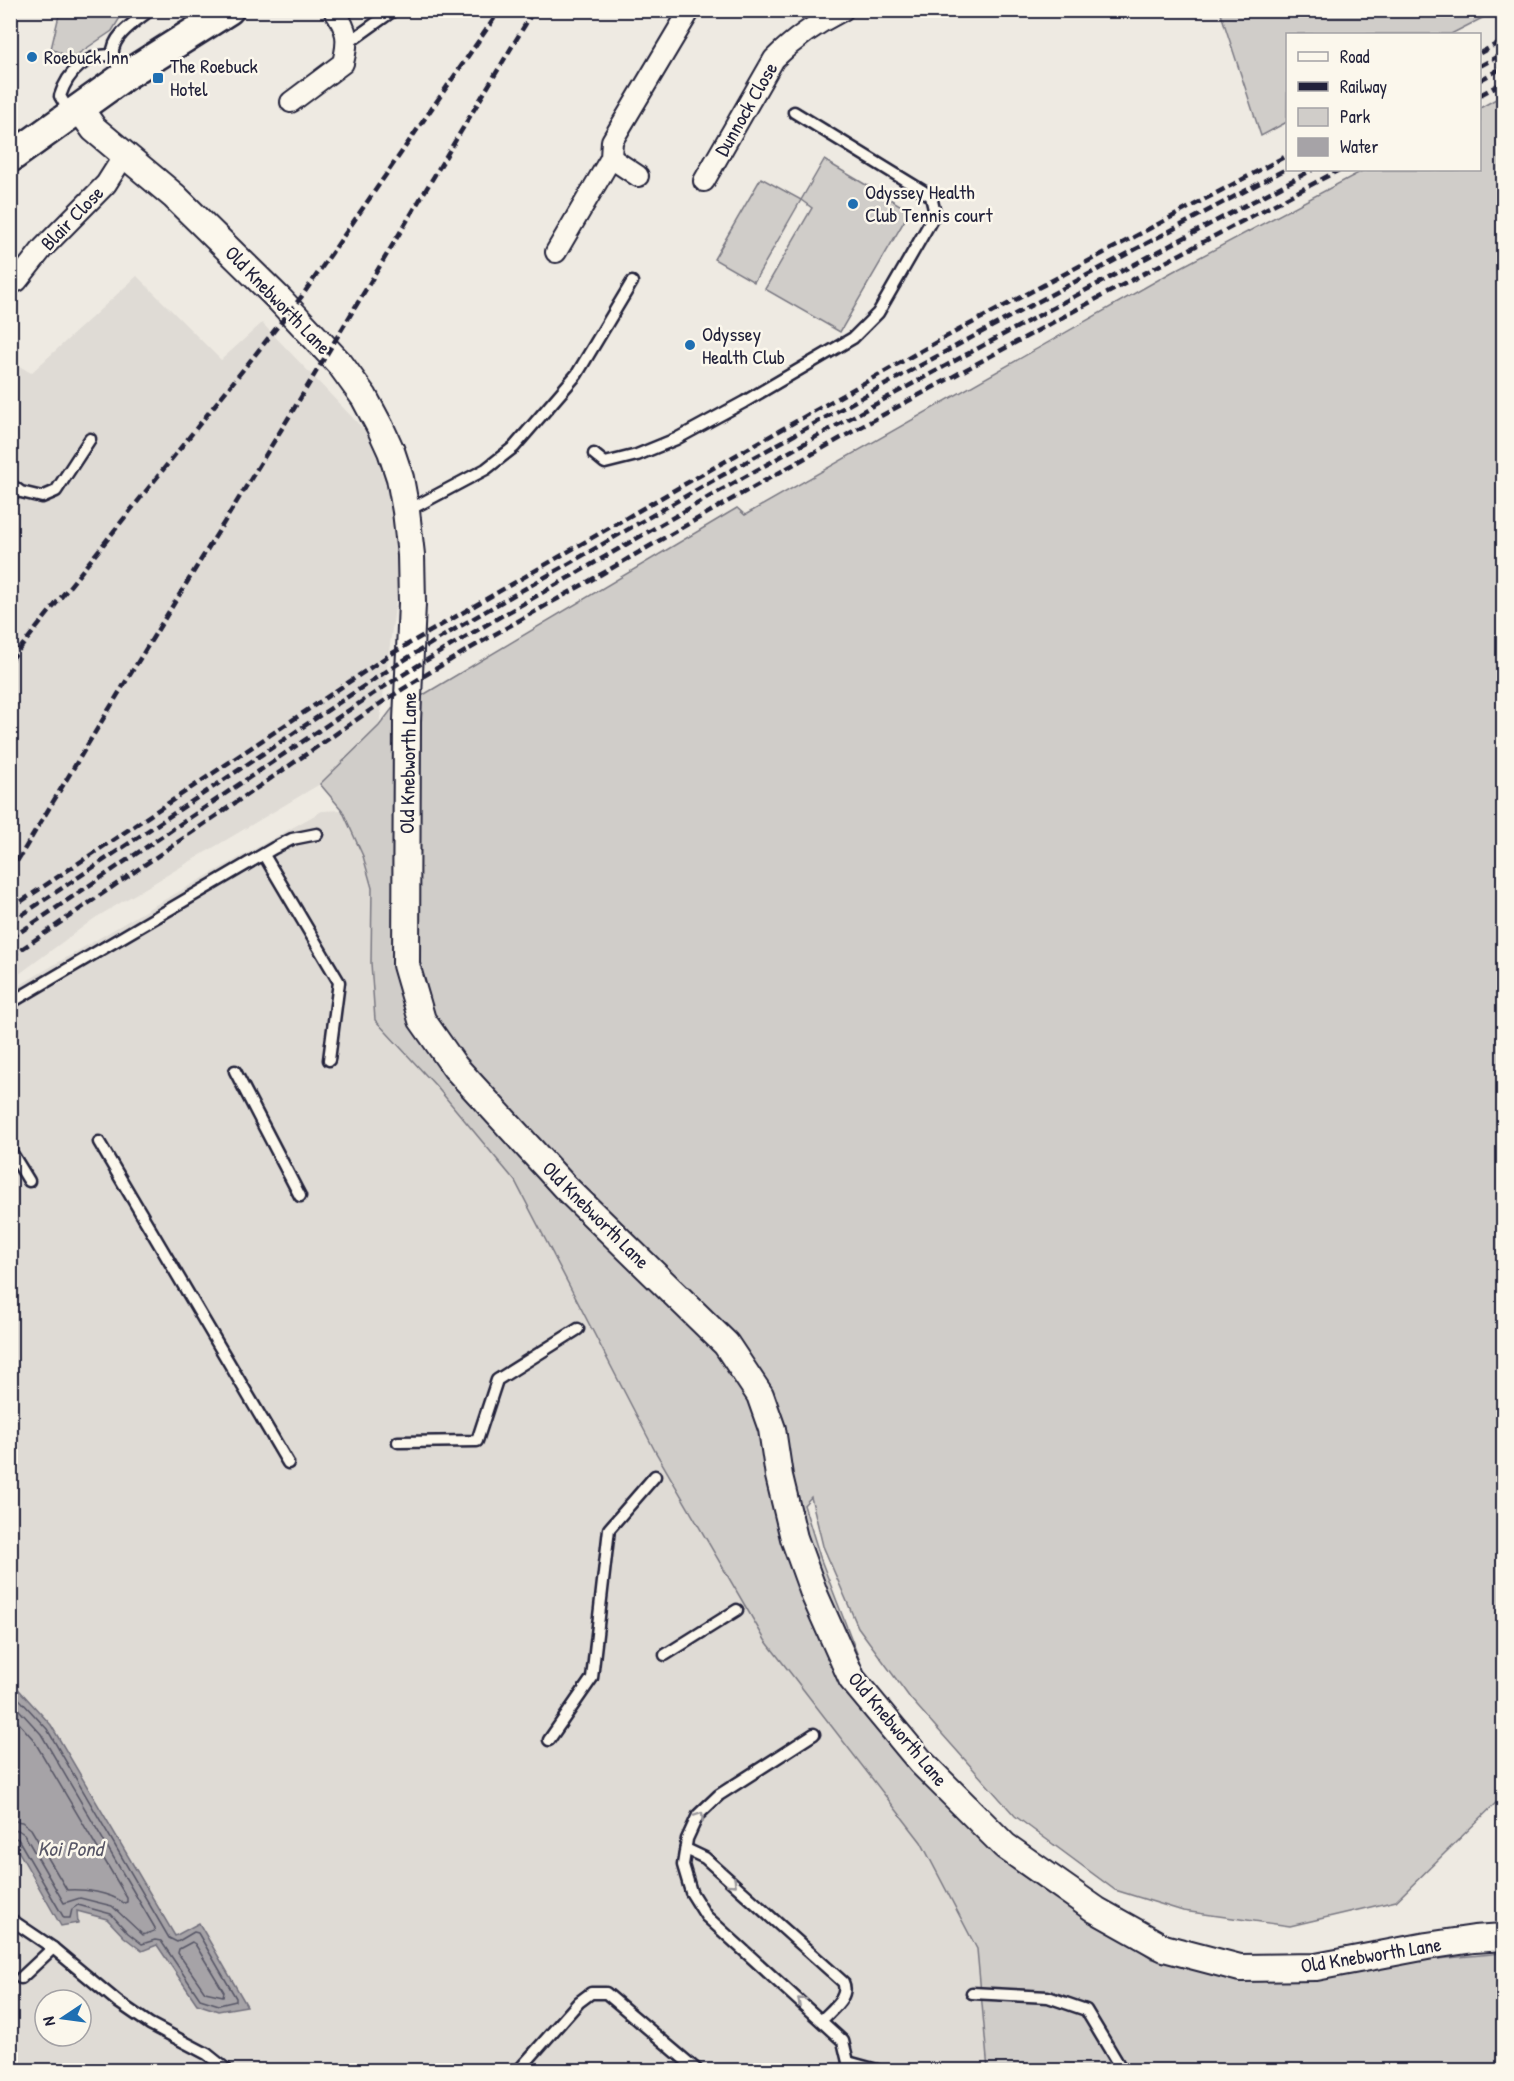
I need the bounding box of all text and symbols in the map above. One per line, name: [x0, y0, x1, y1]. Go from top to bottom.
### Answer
legend: [1286, 33, 1481, 171]
place label: Roebuck Inn: [44, 43, 129, 70]
text: Road: [1340, 44, 1370, 69]
marker: Roebuck Inn: [25, 50, 39, 64]
place label: The Roebuck Hotel: [170, 52, 258, 102]
street label: Dunnock Close: [708, 57, 783, 161]
marker: The Roebuck Hotel: [151, 71, 165, 85]
text: Railway: [1340, 74, 1387, 99]
text: Park: [1340, 104, 1371, 129]
text: Water: [1340, 134, 1378, 159]
place label: Odyssey Health Club Tennis court: [865, 178, 994, 228]
street label: Blair Close: [34, 179, 109, 256]
marker: Odyssey Health Club Tennis court: [846, 197, 860, 211]
street label: Old Knebworth Lane: [219, 239, 337, 360]
place label: Odyssey Health Club: [702, 320, 785, 370]
marker: Odyssey Health Club: [683, 338, 697, 352]
street label: Old Knebworth Lane: [393, 692, 422, 834]
street label: Old Knebworth Lane: [537, 1155, 656, 1274]
street label: Old Knebworth Lane: [842, 1666, 954, 1792]
one-way arrow: [693, 1811, 704, 1822]
water label: Koi Pond: [37, 1834, 106, 1863]
one-way arrow: [726, 1876, 737, 1887]
street label: Old Knebworth Lane: [1299, 1930, 1443, 1979]
north arrow: [33, 1988, 93, 2048]
one-way arrow: [797, 1997, 808, 2008]
text: N: [37, 2014, 60, 2028]

